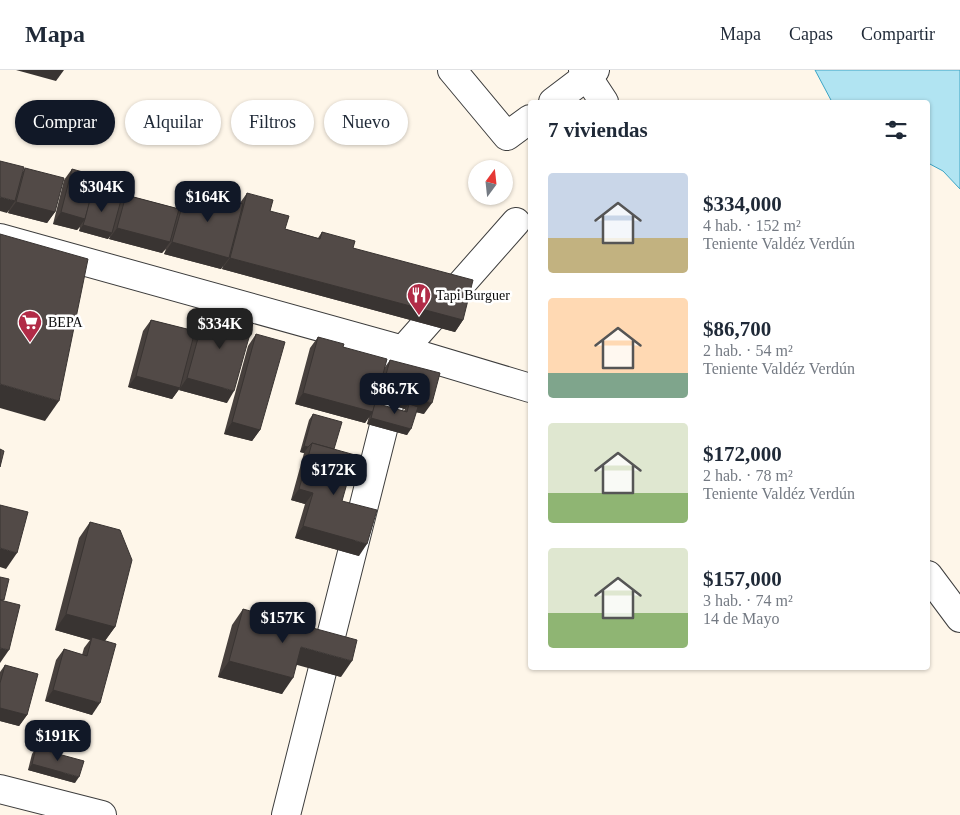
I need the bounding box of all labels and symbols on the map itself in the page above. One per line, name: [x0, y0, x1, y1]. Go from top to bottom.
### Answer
north arrow: [468, 160, 512, 205]
pin: $304K: [67, 170, 137, 213]
pin: $164K: [173, 180, 243, 223]
restaurant icon: Tapi Burguer: [406, 282, 432, 316]
place label: Tapi Burguer: [436, 288, 510, 303]
pin: $334K: [185, 308, 255, 350]
supermarket icon: BEPA: [17, 309, 43, 343]
place label: BEPA: [48, 315, 83, 330]
pin: $86.7K: [354, 372, 436, 415]
pin: $172K: [299, 454, 369, 496]
pin: $157K: [248, 602, 318, 644]
pin: $191K: [23, 720, 93, 762]

